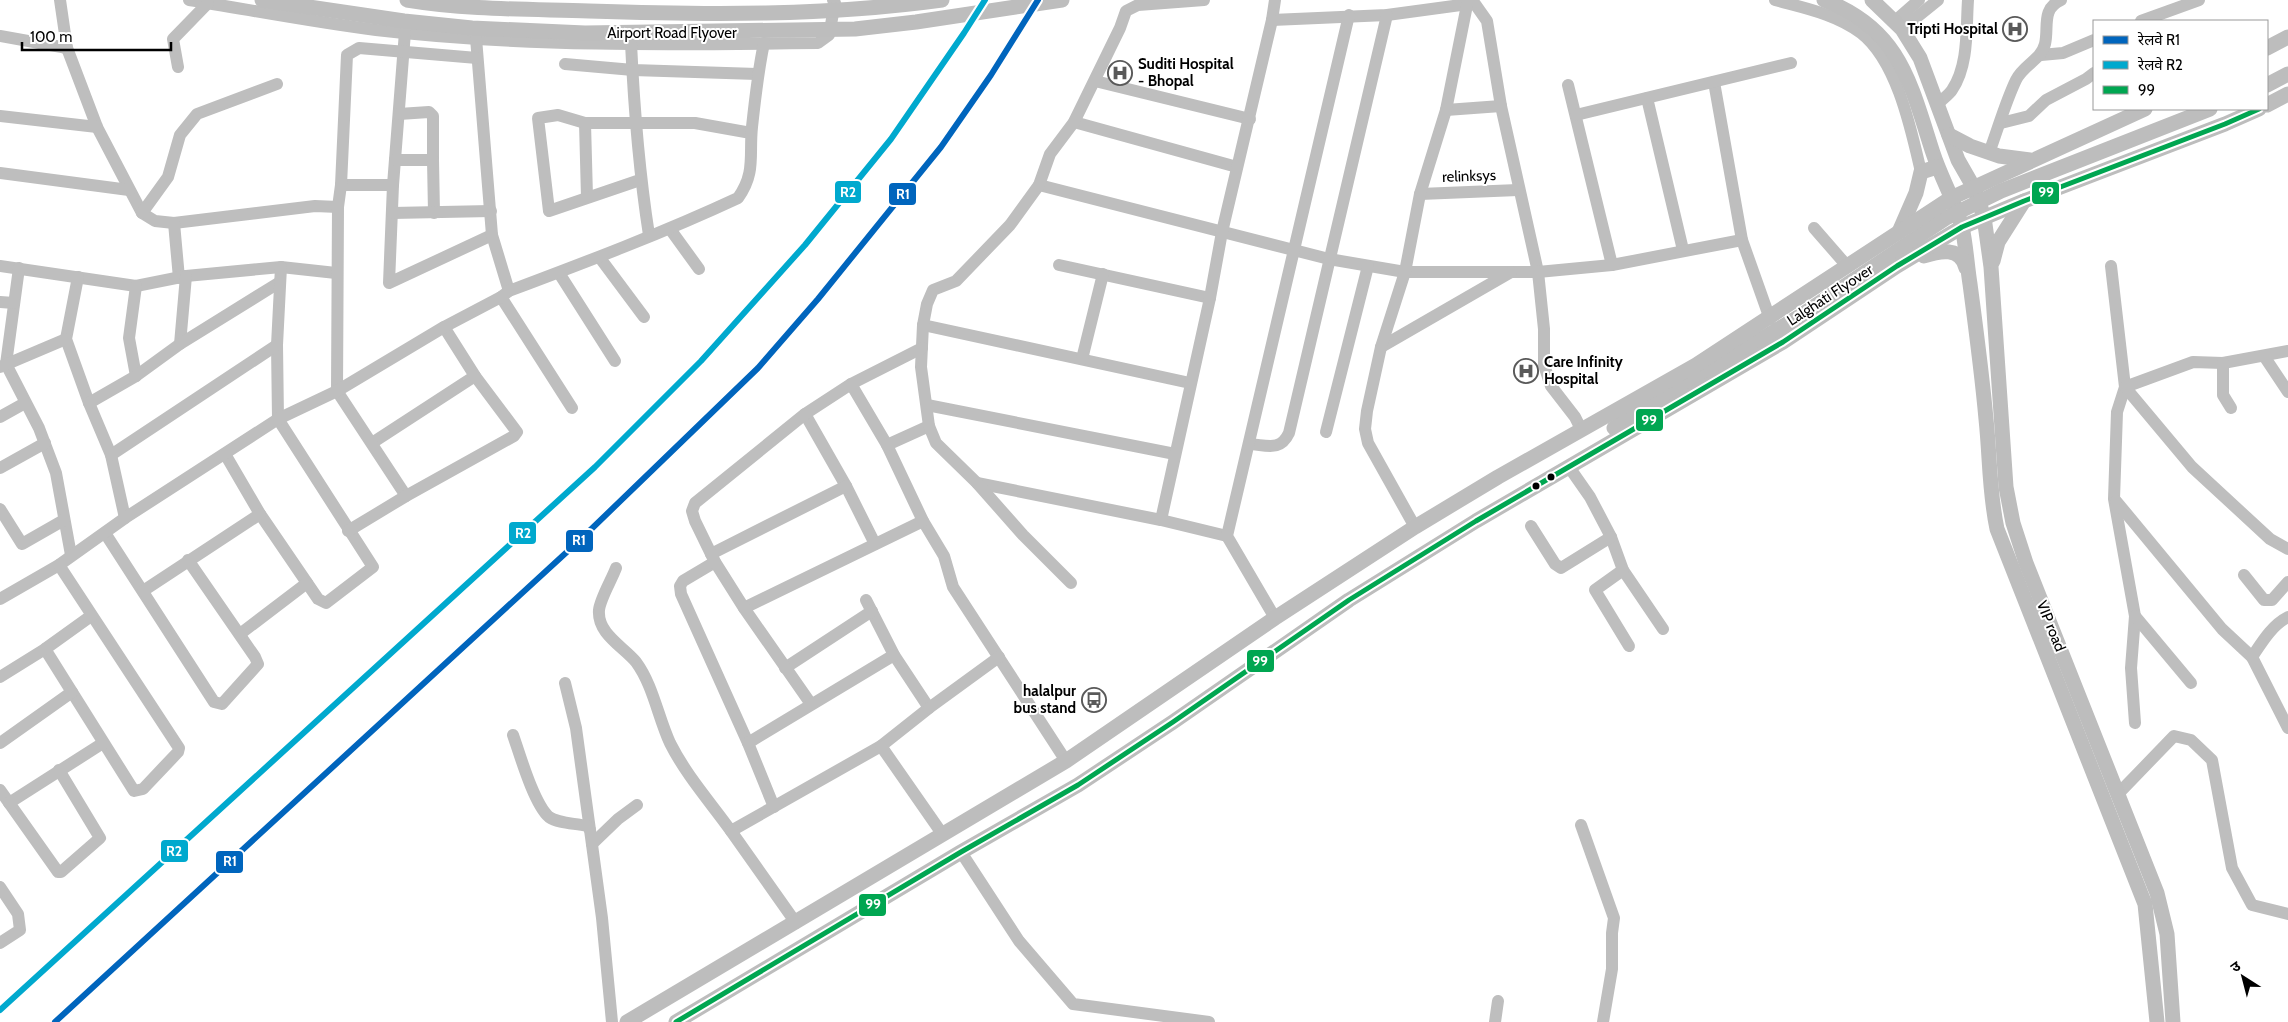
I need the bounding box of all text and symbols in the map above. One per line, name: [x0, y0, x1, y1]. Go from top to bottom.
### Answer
hospital icon: Tripti Hospital: [2002, 16, 2028, 42]
scale bar: [22, 20, 171, 52]
place label: Tripti Hospital: [1907, 20, 1998, 38]
legend: [2093, 20, 2268, 110]
street label: Airport Road Flyover: [607, 24, 737, 42]
text: 100 m: [30, 28, 72, 46]
text: रेलवे R1: [2137, 31, 2180, 49]
place label: Suditi Hospital - Bhopal: [1138, 55, 1234, 90]
text: रेलवे R2: [2137, 56, 2183, 74]
hospital icon: Suditi Hospital - Bhopal: [1107, 60, 1133, 86]
text: 99: [2138, 81, 2155, 99]
street label: relinksys: [1442, 166, 1496, 186]
line badge: R2: [834, 180, 862, 204]
line badge: 99: [2031, 181, 2060, 205]
line badge: R1: [888, 182, 917, 206]
text: R2: [840, 183, 856, 201]
text: 99: [2038, 183, 2054, 201]
text: R1: [896, 185, 910, 203]
street label: Lalghati Flyover: [1784, 260, 1877, 330]
place label: Care Infinity Hospital: [1544, 353, 1624, 388]
hospital icon: Care Infinity Hospital: [1513, 358, 1539, 384]
line badge: 99: [1635, 408, 1664, 432]
text: 99: [1641, 411, 1657, 429]
unlabelled marker: [1546, 472, 1556, 482]
unlabelled marker: [1531, 481, 1541, 491]
line badge: R2: [508, 521, 537, 545]
text: R2: [515, 524, 531, 542]
line badge: R1: [565, 529, 594, 553]
text: R1: [572, 531, 586, 549]
street label: VIP road: [2033, 598, 2069, 654]
line badge: 99: [1246, 649, 1275, 673]
text: 99: [1252, 652, 1268, 670]
place label: halalpur bus stand: [1014, 682, 1076, 717]
bus stop icon: halalpur bus stand: [1081, 687, 1107, 713]
line badge: R2: [160, 839, 189, 863]
text: R2: [166, 842, 182, 860]
line badge: R1: [215, 850, 244, 874]
text: R1: [223, 852, 237, 870]
line badge: 99: [858, 893, 887, 917]
text: 99: [865, 895, 881, 913]
north arrow: [2218, 952, 2268, 1002]
text: उ: [2227, 956, 2245, 976]

